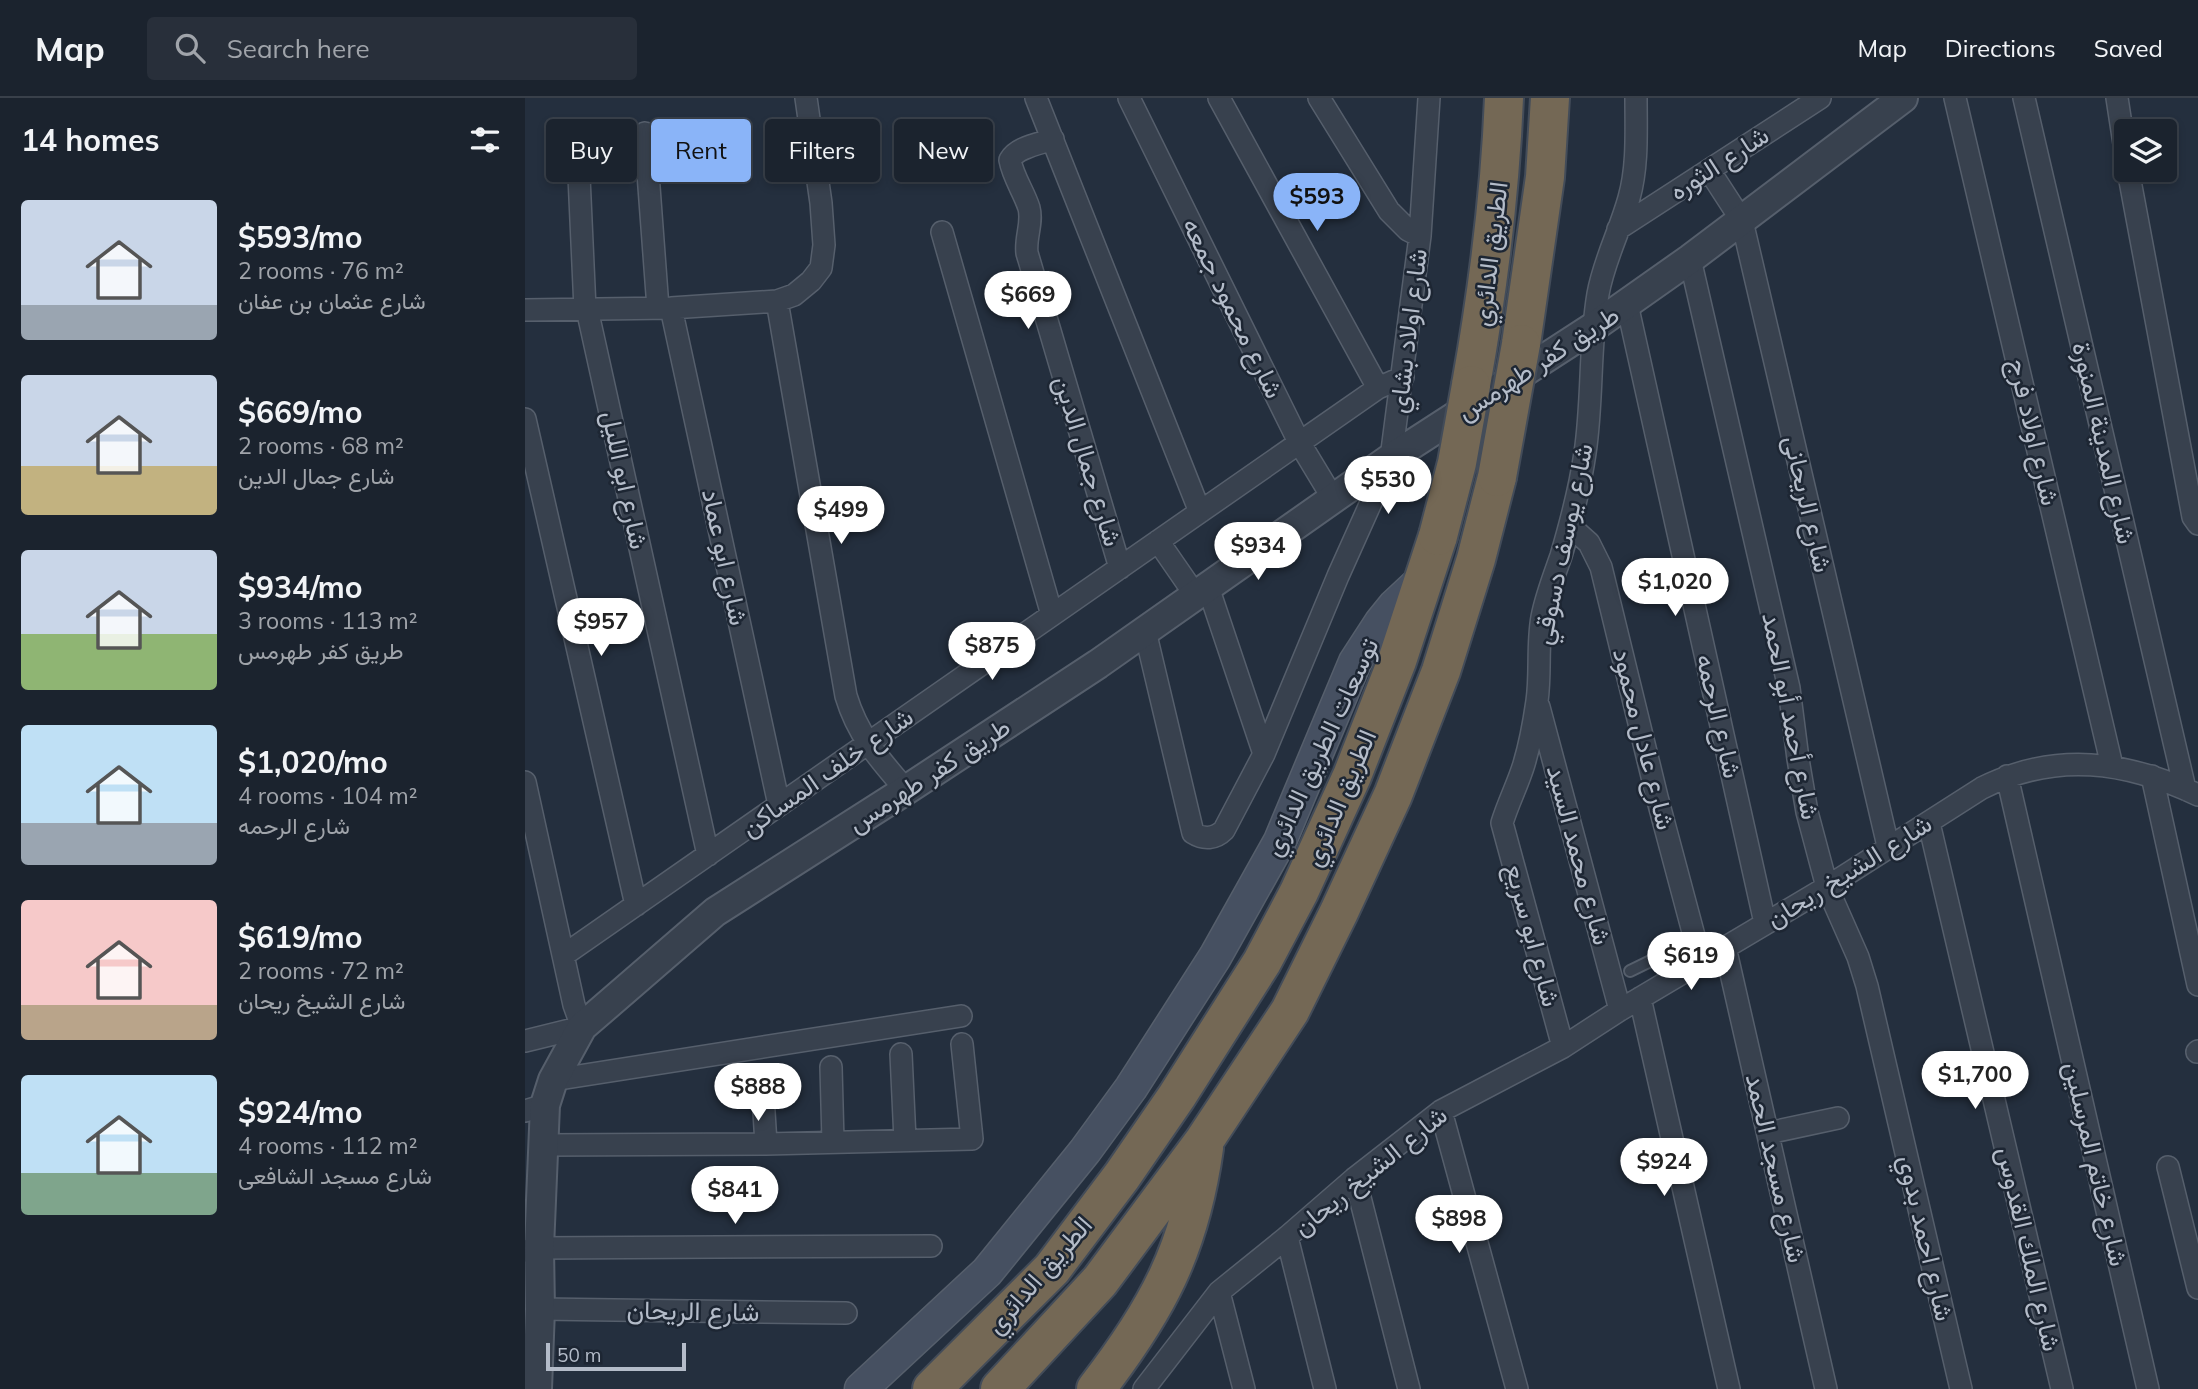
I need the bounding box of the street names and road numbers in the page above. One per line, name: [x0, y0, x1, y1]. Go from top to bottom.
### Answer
street label: شارع الثوره: [1663, 118, 1776, 209]
street label: الطريق الدائري: [1464, 180, 1520, 329]
street label: شارع محمود جمعه: [1174, 212, 1291, 404]
street label: شارع اولاد بشاي: [1381, 247, 1439, 416]
street label: طريق كفر طهرمس: [1450, 298, 1625, 427]
street label: شارع المدينة المنورة: [2063, 339, 2144, 548]
street label: شارع اولاد فرج: [2000, 355, 2067, 509]
street label: شارع جمال الدين: [1045, 372, 1130, 551]
street label: شارع ابو الليل: [593, 408, 656, 553]
street label: شارع الريحانى: [1775, 432, 1840, 576]
street label: شارع يوسف دسوقي: [1525, 440, 1605, 649]
street label: شارع ابو عماد: [693, 486, 756, 629]
street label: شارع أحمد أبو الحمد: [1753, 610, 1828, 823]
street label: توسعات الطريق الدائري: [1257, 633, 1385, 861]
street label: شارع عادل محمود: [1604, 645, 1683, 833]
street label: شارع الرحمه: [1687, 651, 1750, 782]
street label: شارع خلف المساكن: [734, 700, 921, 845]
street label: طريق كفر طهرمس: [841, 710, 1016, 839]
street label: الطريق الدائري: [1297, 725, 1383, 871]
street label: شارع محمد السيد: [1538, 761, 1619, 949]
street label: شارع الشيخ ريحان: [1760, 806, 1939, 936]
street label: شارع ابو سريع: [1497, 860, 1568, 1011]
street label: شارع خاتم المرسلين: [2055, 1058, 2136, 1270]
street label: شارع مسجد الحمد: [1737, 1070, 1814, 1266]
street label: شارع الشيخ ريحان: [1286, 1098, 1455, 1245]
street label: شارع الملك القدوس: [1988, 1143, 2069, 1355]
street label: شارع احمد بدوي: [1886, 1152, 1962, 1325]
street label: الطريق الدائري: [978, 1209, 1103, 1344]
street label: شارع الريحان: [626, 1293, 760, 1330]

